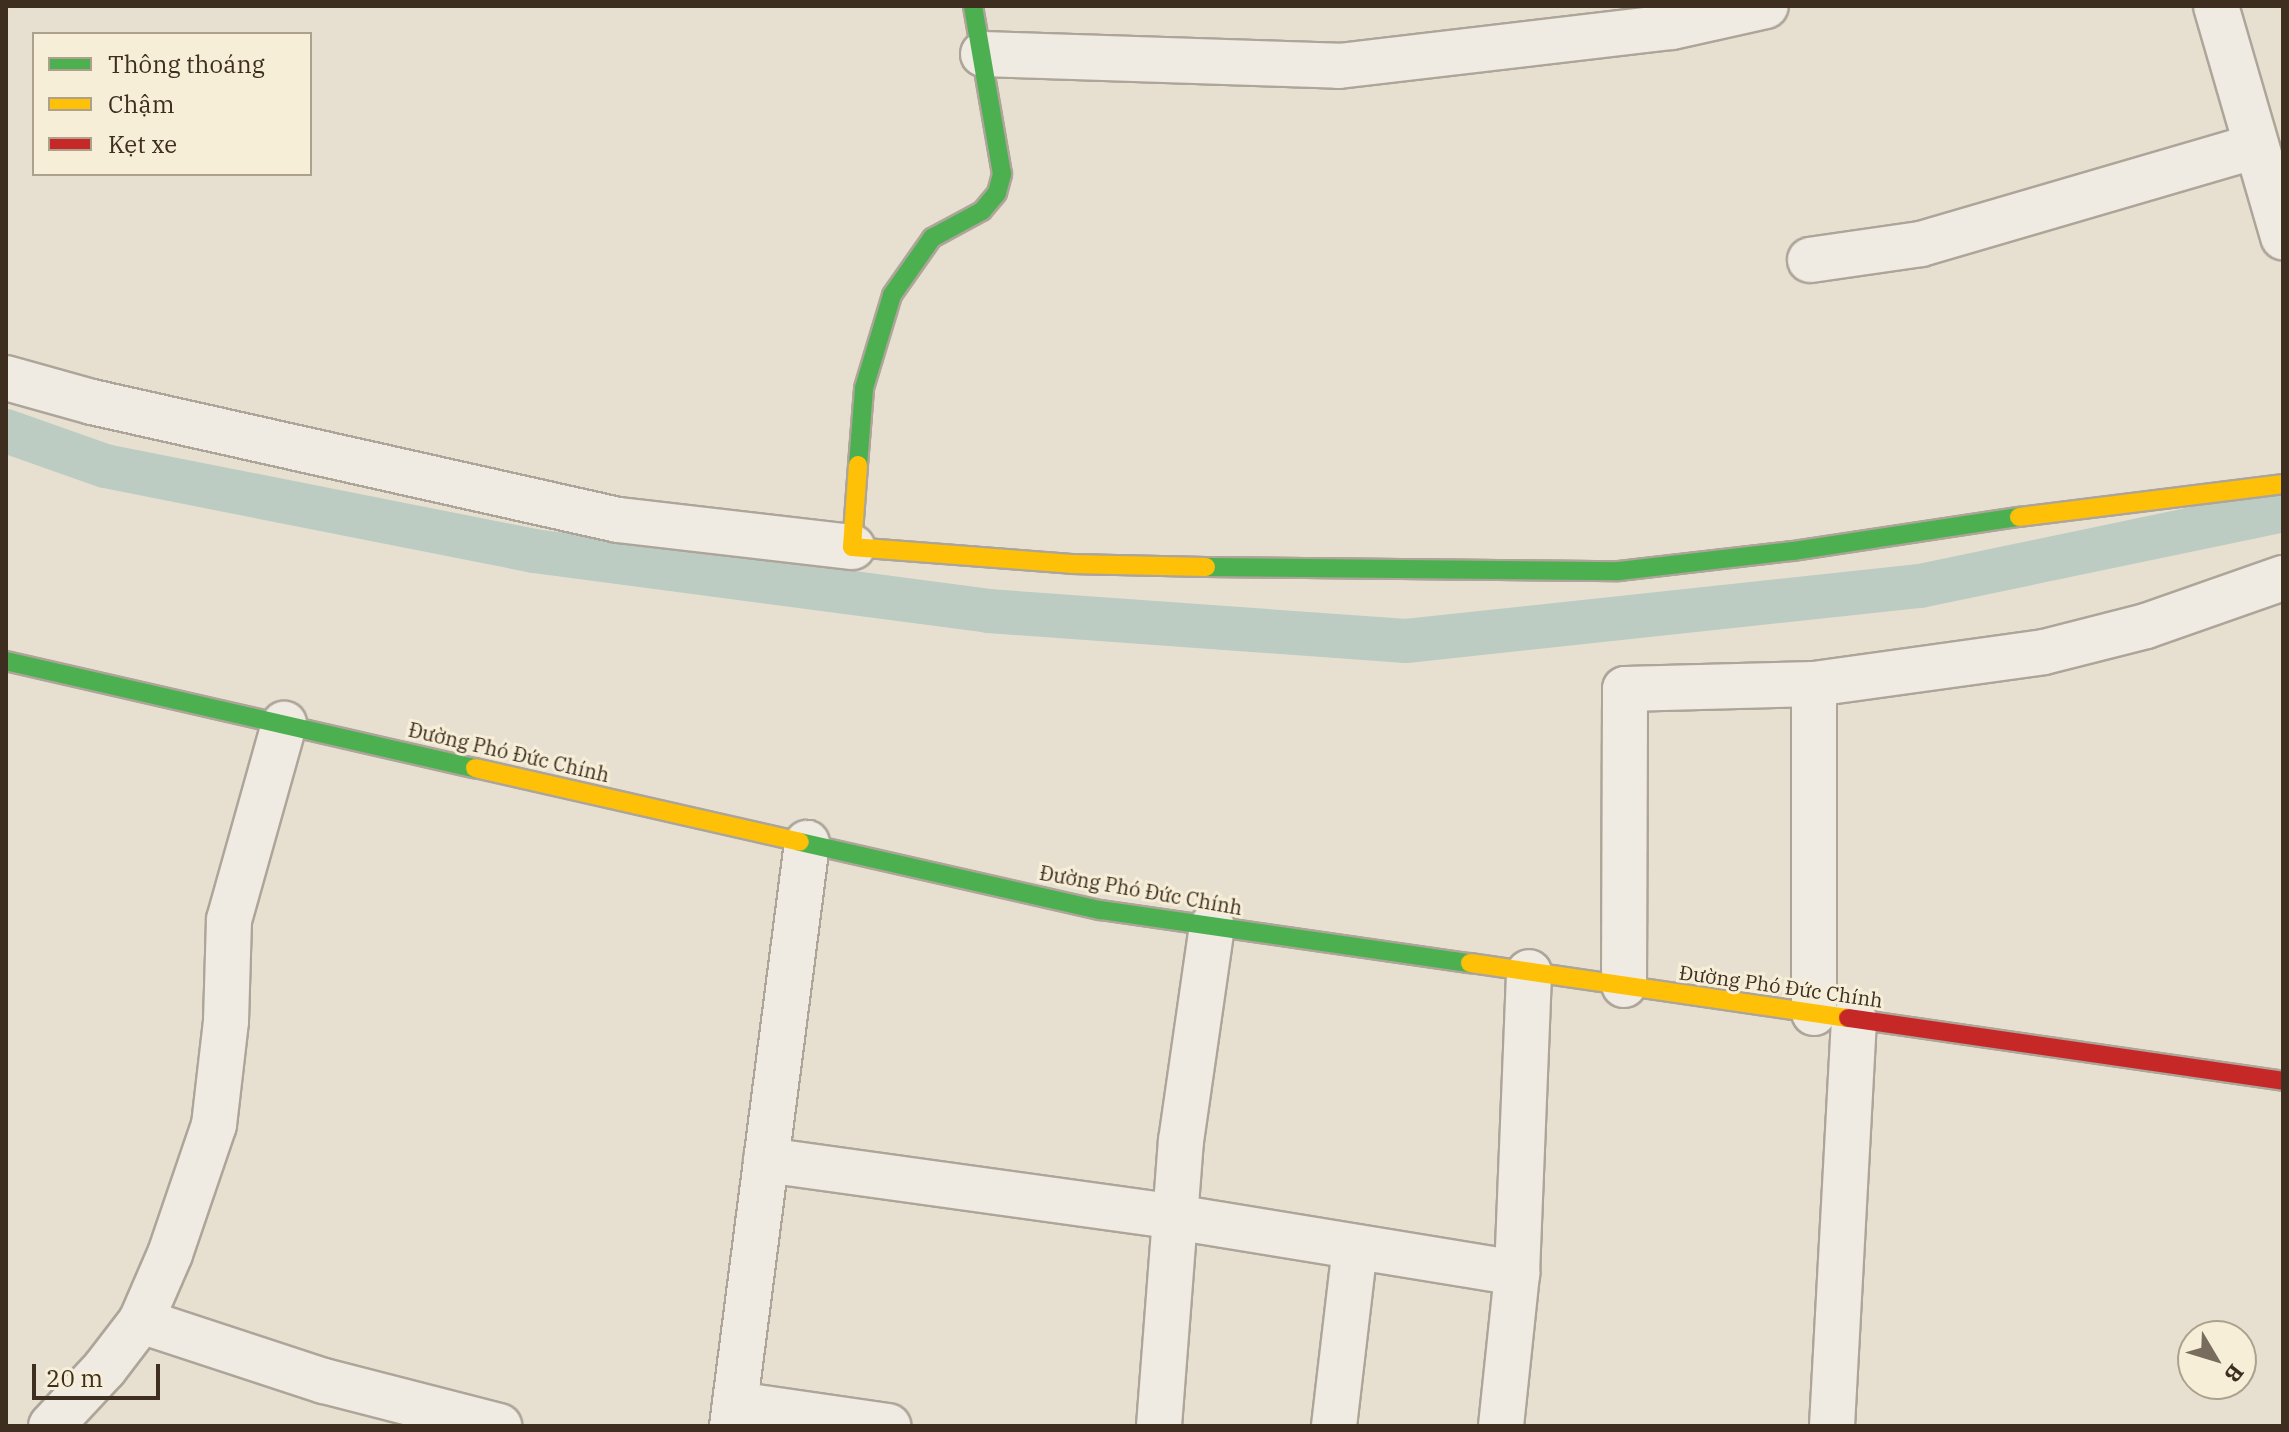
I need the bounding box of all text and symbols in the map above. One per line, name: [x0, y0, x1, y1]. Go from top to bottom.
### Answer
legend: [32, 32, 312, 176]
text: Thông thoáng: [108, 48, 265, 80]
text: Chậm: [108, 88, 175, 120]
text: Kẹt xe: [108, 128, 177, 160]
street label: Đường Phó Đức Chính: [406, 717, 612, 787]
street label: Đường Phó Đức Chính: [1038, 860, 1244, 920]
street label: Đường Phó Đức Chính: [1678, 960, 1884, 1012]
north arrow: [2177, 1320, 2257, 1400]
scale bar: [36, 1348, 164, 1398]
text: B: [2219, 1359, 2251, 1389]
text: 20 m: [46, 1362, 103, 1394]

